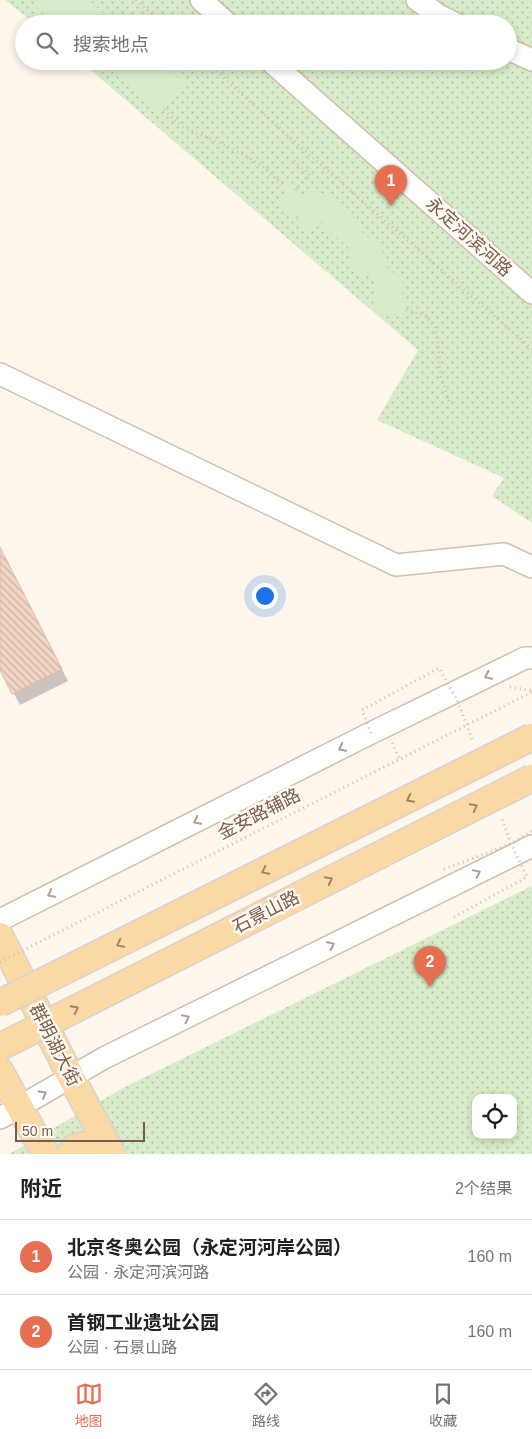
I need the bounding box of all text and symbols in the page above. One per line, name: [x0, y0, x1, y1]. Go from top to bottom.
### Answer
search box: [15, 15, 517, 70]
icon: search: [33, 29, 61, 57]
text: 搜索地点: [73, 34, 149, 55]
pin: 1: [375, 165, 407, 206]
street label: 永定河滨河路: [422, 193, 516, 281]
your location: [252, 583, 278, 609]
one-way arrow: [484, 670, 493, 680]
one-way arrow: [338, 742, 347, 752]
street label: 金安路辅路: [214, 785, 304, 843]
one-way arrow: [407, 793, 416, 803]
one-way arrow: [469, 803, 478, 813]
one-way arrow: [193, 815, 202, 825]
one-way arrow: [261, 865, 270, 875]
one-way arrow: [472, 869, 481, 879]
one-way arrow: [324, 876, 333, 886]
street label: 石景山路: [229, 887, 303, 937]
one-way arrow: [47, 888, 56, 898]
one-way arrow: [116, 938, 125, 948]
one-way arrow: [326, 942, 335, 952]
pin: 2: [414, 946, 446, 987]
street label: 群明湖大街: [26, 1000, 84, 1090]
one-way arrow: [70, 1005, 79, 1015]
one-way arrow: [181, 1014, 190, 1024]
one-way arrow: [37, 1091, 46, 1101]
map controls: [472, 1094, 517, 1139]
button: locate: [472, 1094, 517, 1139]
scale bar: [15, 1119, 145, 1142]
text: 50 m: [22, 1123, 53, 1139]
text: 附近: [20, 1177, 62, 1200]
text: 2个结果: [455, 1180, 512, 1197]
text: 北京冬奥公园（永定河河岸公园）: [67, 1237, 352, 1258]
text: 1: [32, 1248, 40, 1265]
text: 160 m: [468, 1248, 512, 1265]
text: 公园 · 永定河滨河路: [67, 1264, 209, 1281]
text: 首钢工业遗址公园: [67, 1312, 219, 1333]
text: 2: [32, 1323, 40, 1340]
text: 160 m: [468, 1323, 512, 1340]
text: 公园 · 石景山路: [67, 1339, 177, 1356]
tab: 地图: [75, 1380, 103, 1430]
tab: 路线: [252, 1380, 280, 1430]
tab: 收藏: [429, 1380, 457, 1430]

